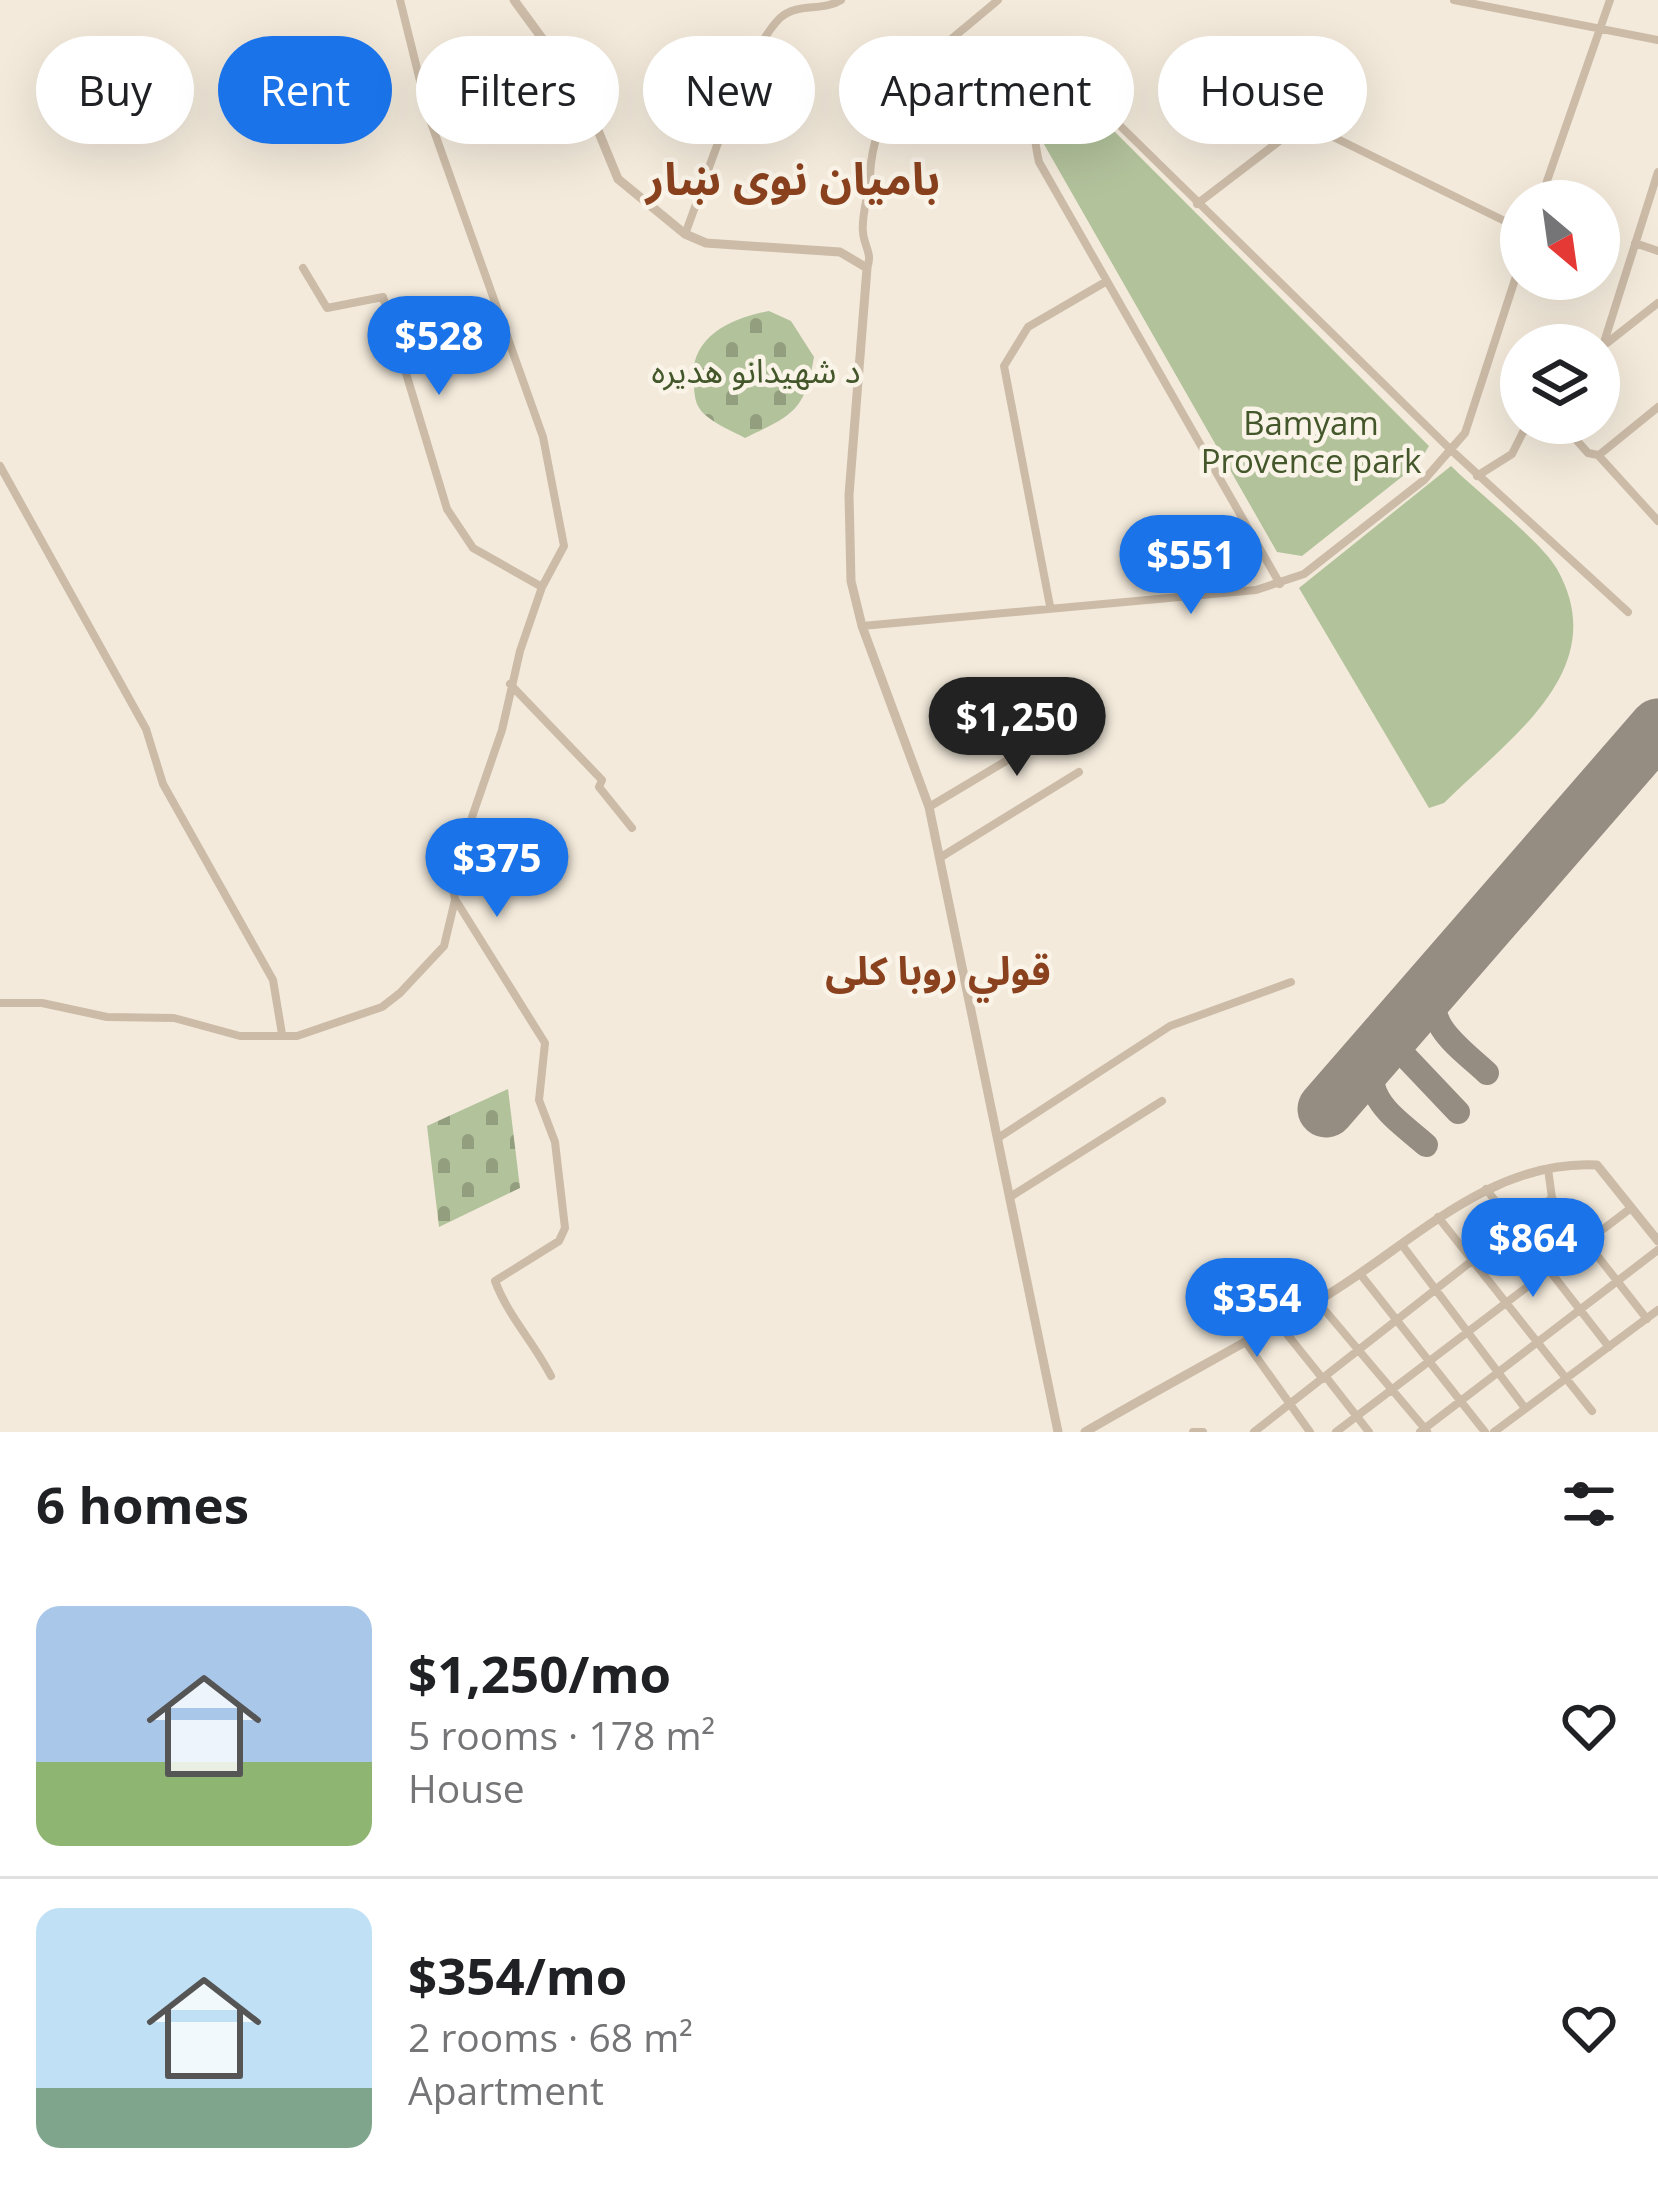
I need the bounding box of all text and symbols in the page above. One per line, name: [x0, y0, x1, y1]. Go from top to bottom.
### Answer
chip: Buy: [36, 36, 194, 144]
chip: Rent: [218, 36, 392, 144]
chip: Filters: [416, 36, 619, 144]
chip: New: [643, 36, 815, 144]
chip: Apartment: [839, 36, 1134, 144]
chip: House: [1158, 36, 1367, 144]
district label: باميان نوی ښار: [644, 147, 940, 208]
north arrow: [1500, 180, 1620, 300]
map controls: [1500, 180, 1620, 444]
pin: $528: [368, 296, 510, 398]
text: $528: [394, 308, 484, 361]
button: layers: [1500, 324, 1620, 444]
park label: د شهیدانو هدیره: [651, 348, 861, 393]
park label: Bamyam Provence park: [1201, 400, 1422, 483]
pin: $551: [1120, 515, 1262, 617]
text: $551: [1146, 527, 1236, 580]
pin: $1,250: [919, 677, 1115, 779]
text: $1,250: [956, 689, 1078, 742]
pin: $375: [426, 818, 568, 920]
text: $375: [452, 830, 542, 883]
district label: قولي روبا کلی: [825, 943, 1051, 1003]
pin: $864: [1462, 1198, 1604, 1300]
text: $864: [1488, 1210, 1578, 1263]
pin: $354: [1186, 1258, 1328, 1360]
text: $354: [1212, 1270, 1302, 1323]
text: 6 homes: [36, 1469, 249, 1539]
icon: filters: [1556, 1471, 1622, 1537]
text: $1,250/mo: [408, 1638, 671, 1708]
icon: home: [132, 1654, 276, 1798]
icon: heart: [1556, 1693, 1622, 1759]
text: 5 rooms · 178 m²: [408, 1708, 715, 1761]
text: House: [408, 1761, 525, 1814]
text: $354/mo: [408, 1940, 627, 2010]
icon: home: [132, 1956, 276, 2100]
icon: heart: [1556, 1995, 1622, 2061]
text: 2 rooms · 68 m²: [408, 2010, 693, 2063]
text: Apartment: [408, 2063, 604, 2116]

